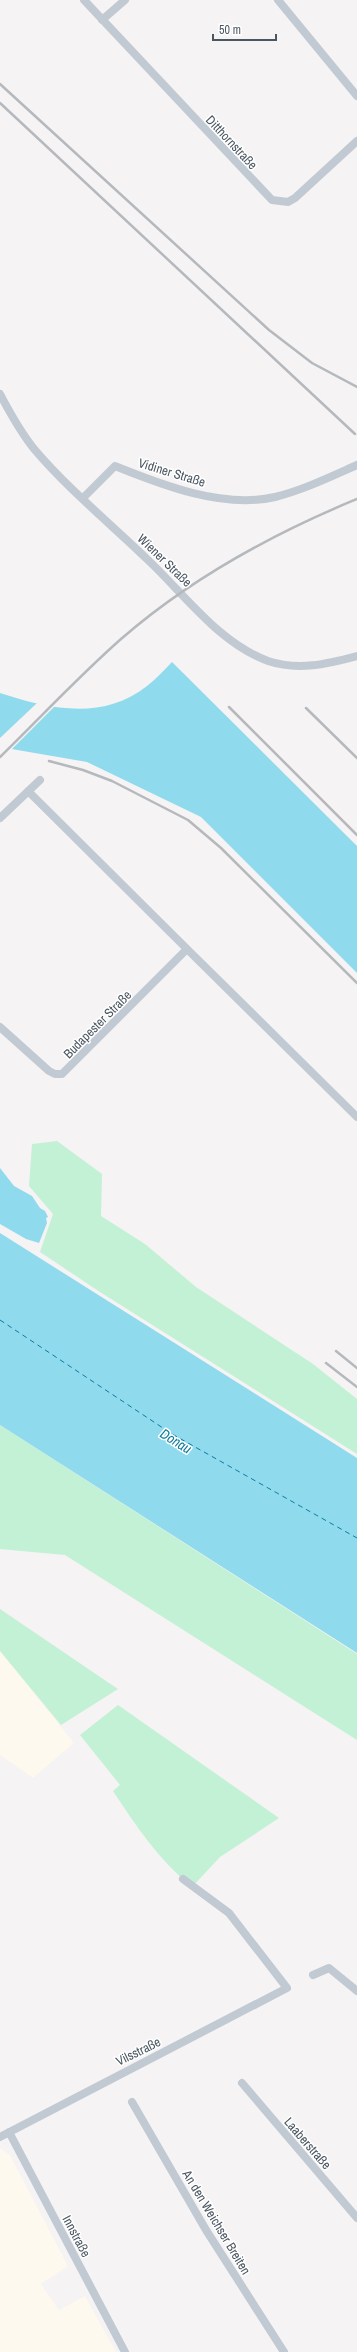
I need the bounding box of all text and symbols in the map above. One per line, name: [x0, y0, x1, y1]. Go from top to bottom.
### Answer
scale bar: [213, 16, 276, 42]
text: 50 m: [219, 22, 241, 38]
street label: Ditthornstraße: [202, 112, 261, 173]
street label: Vidiner Straße: [136, 454, 207, 491]
street label: Wiener Straße: [134, 530, 196, 591]
street label: Budapester Straße: [60, 987, 135, 1062]
water label: Donau: [157, 1424, 196, 1458]
street label: Vilsstraße: [113, 2033, 163, 2070]
street label: Laaberstraße: [280, 2114, 335, 2173]
street label: An den Weichser Breiten: [178, 2166, 255, 2278]
street label: Innstraße: [58, 2212, 95, 2260]

